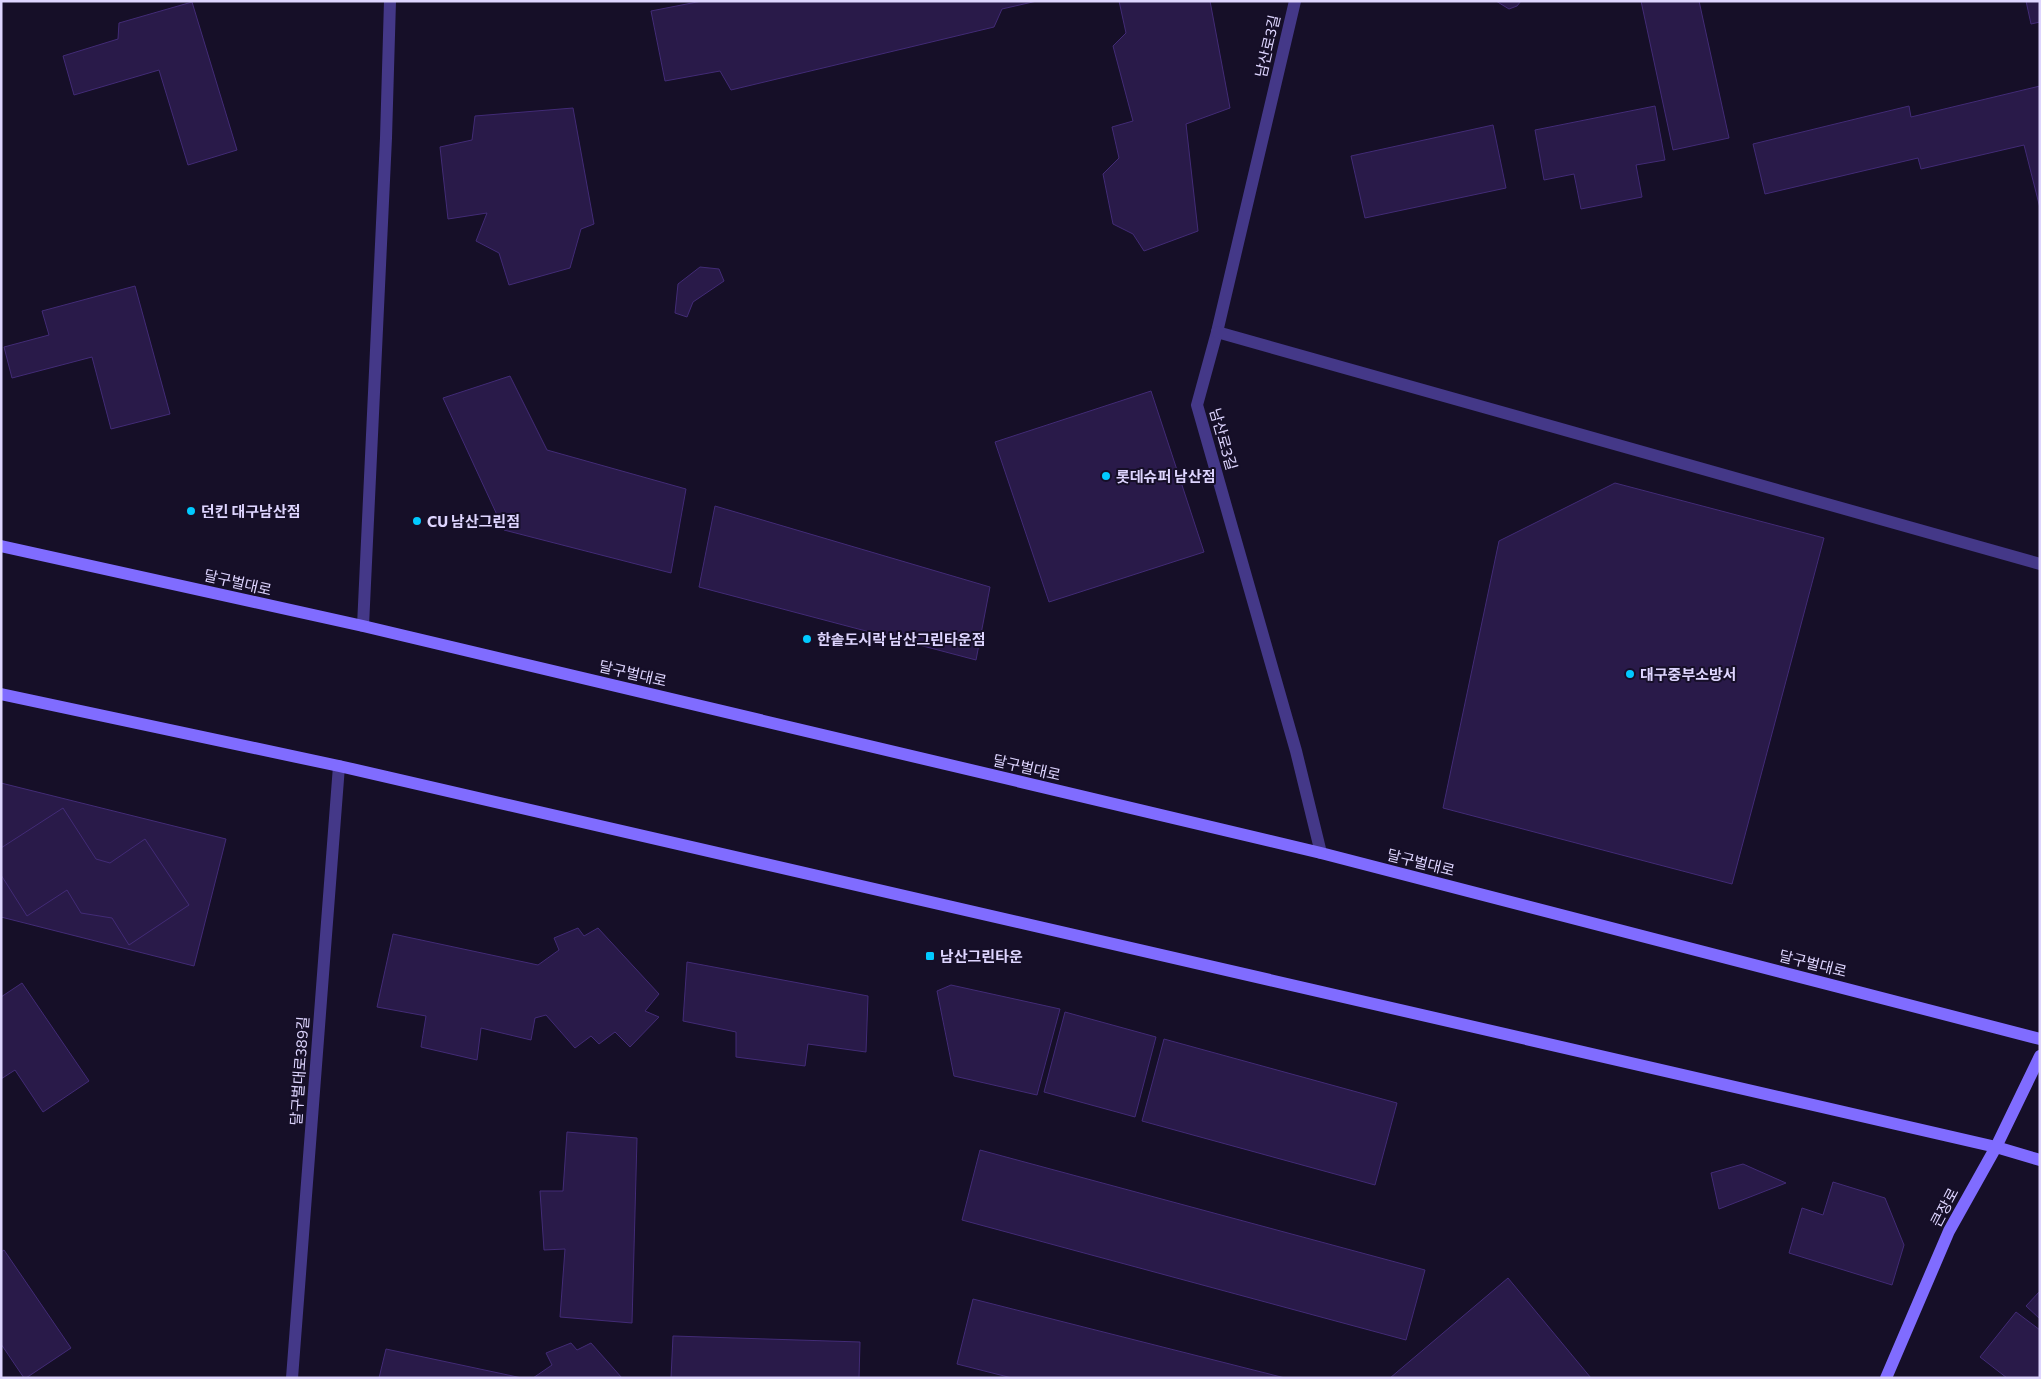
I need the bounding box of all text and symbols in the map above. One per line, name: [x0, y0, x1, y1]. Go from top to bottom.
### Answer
street label: 남산로3길: [1251, 13, 1283, 79]
street label: 남산로3길: [1207, 406, 1241, 472]
place label: 롯데슈퍼 남산점: [1116, 467, 1215, 485]
marker: 롯데슈퍼 남산점: [1100, 470, 1112, 482]
place label: 던킨 대구남산점: [201, 502, 300, 520]
marker: 던킨 대구남산점: [185, 505, 197, 517]
place label: CU 남산그린점: [427, 512, 520, 530]
marker: CU 남산그린점: [411, 515, 423, 527]
street label: 달구벌대로: [202, 565, 274, 599]
place label: 한솥도시락 남산그린타운점: [817, 630, 985, 648]
marker: 한솥도시락 남산그린타운점: [801, 633, 813, 645]
street label: 달구벌대로: [597, 656, 669, 690]
place label: 대구중부소방서: [1640, 665, 1737, 683]
marker: 대구중부소방서: [1624, 668, 1636, 680]
street label: 달구벌대로: [991, 750, 1063, 784]
street label: 달구벌대로: [1385, 845, 1457, 879]
street label: 달구벌대로: [1777, 946, 1849, 980]
place label: 남산그린타운: [940, 947, 1023, 965]
marker: 남산그린타운: [924, 950, 936, 962]
street label: 달구벌대로389길: [286, 1016, 312, 1126]
street label: 큰장로: [1926, 1184, 1962, 1230]

